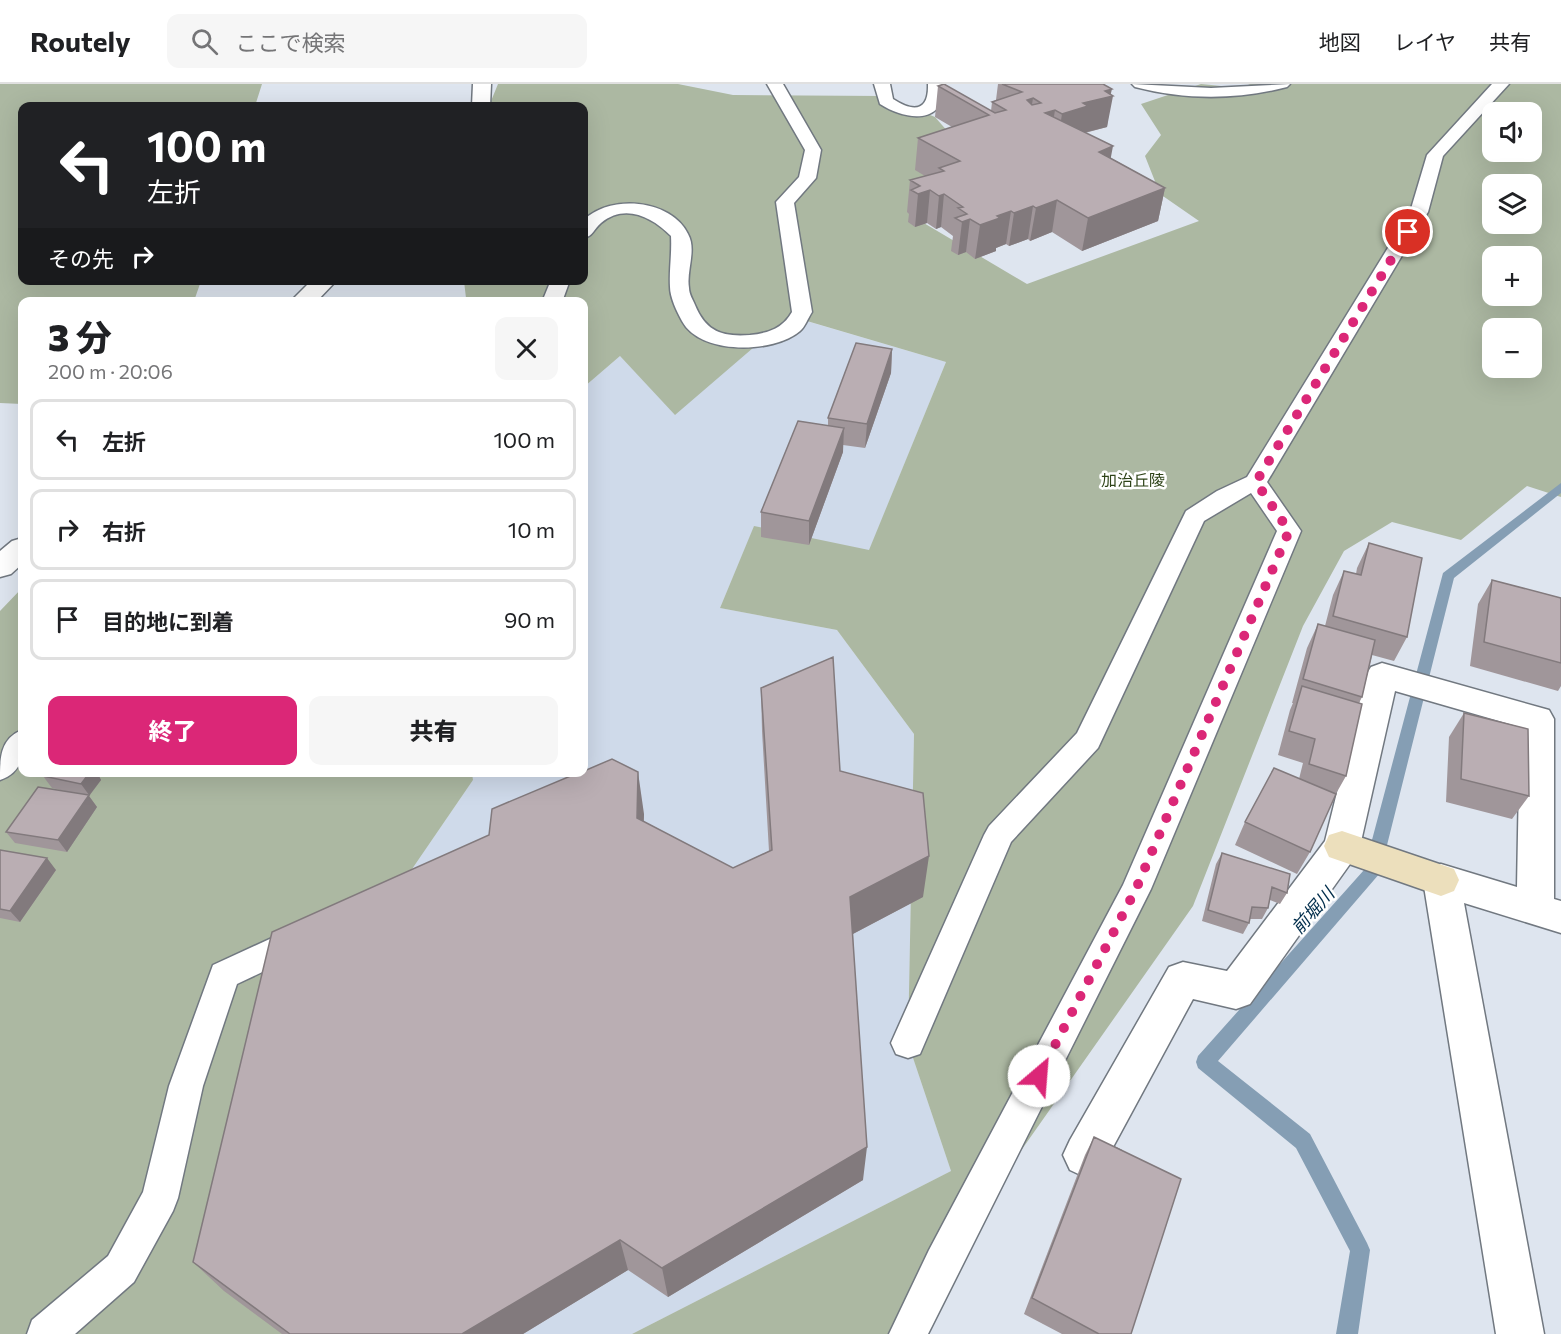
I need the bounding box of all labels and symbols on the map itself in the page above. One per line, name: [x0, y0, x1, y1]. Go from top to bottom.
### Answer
pin: [1382, 206, 1433, 257]
park label: 加治丘陵: [1101, 470, 1165, 489]
water label: 前堀川: [1286, 881, 1340, 938]
position arrow: [1007, 1044, 1071, 1108]

